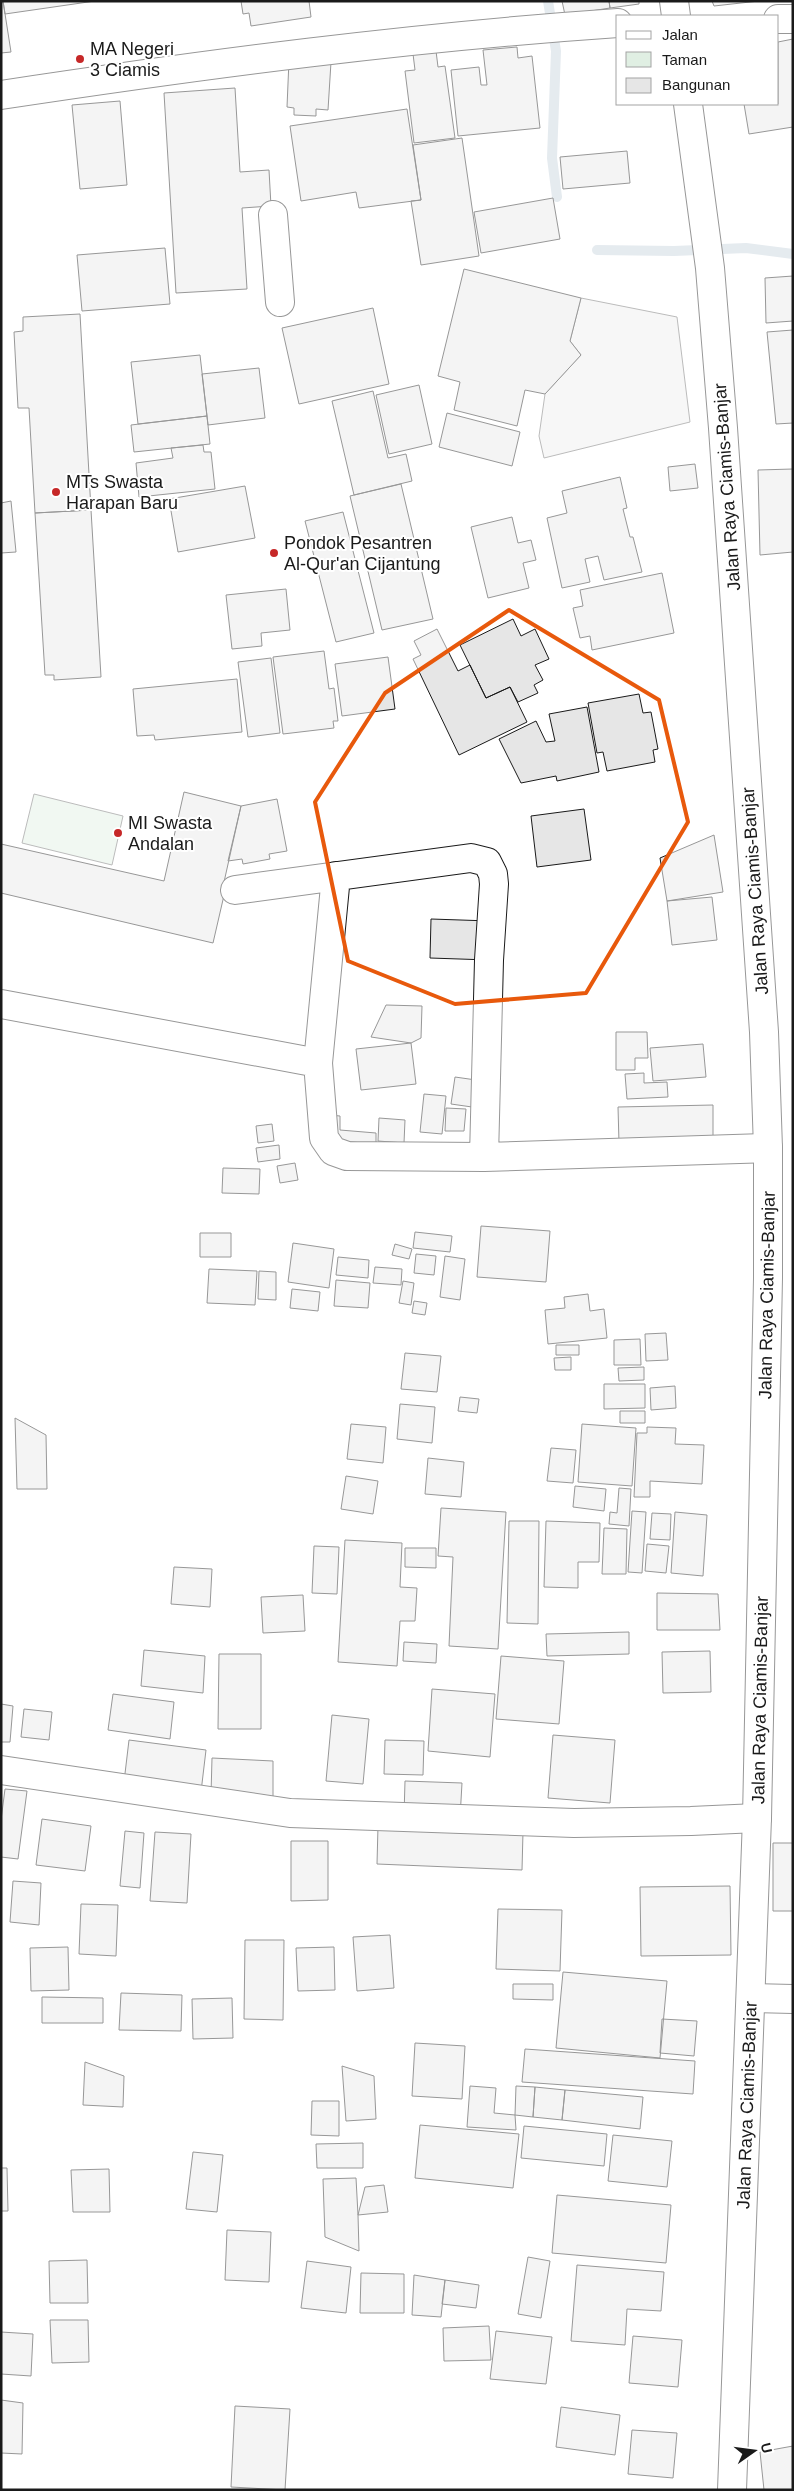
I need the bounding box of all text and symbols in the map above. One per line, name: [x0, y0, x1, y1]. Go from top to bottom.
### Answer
legend: [616, 15, 779, 105]
text: Jalan: [662, 26, 698, 43]
place label: MA Negeri 3 Ciamis: [90, 39, 174, 80]
text: Taman: [662, 51, 707, 68]
marker: MA Negeri 3 Ciamis: [74, 53, 86, 65]
text: Bangunan: [662, 76, 730, 93]
street label: Jalan Raya Ciamis-Banjar: [710, 383, 744, 591]
place label: MTs Swasta Harapan Baru: [66, 472, 178, 513]
marker: MTs Swasta Harapan Baru: [50, 486, 62, 498]
place label: Pondok Pesantren Al-Qur'an Cijantung: [284, 533, 441, 574]
marker: Pondok Pesantren Al-Qur'an Cijantung: [268, 547, 280, 559]
street label: Jalan Raya Ciamis-Banjar: [738, 787, 772, 995]
place label: MI Swasta Andalan: [128, 813, 213, 854]
marker: MI Swasta Andalan: [112, 827, 124, 839]
street label: Jalan Raya Ciamis-Banjar: [755, 1191, 779, 1399]
street label: Jalan Raya Ciamis-Banjar: [748, 1596, 772, 1804]
street label: Jalan Raya Ciamis-Banjar: [733, 2001, 761, 2209]
north arrow: [729, 2426, 779, 2476]
text: U: [758, 2441, 776, 2455]

